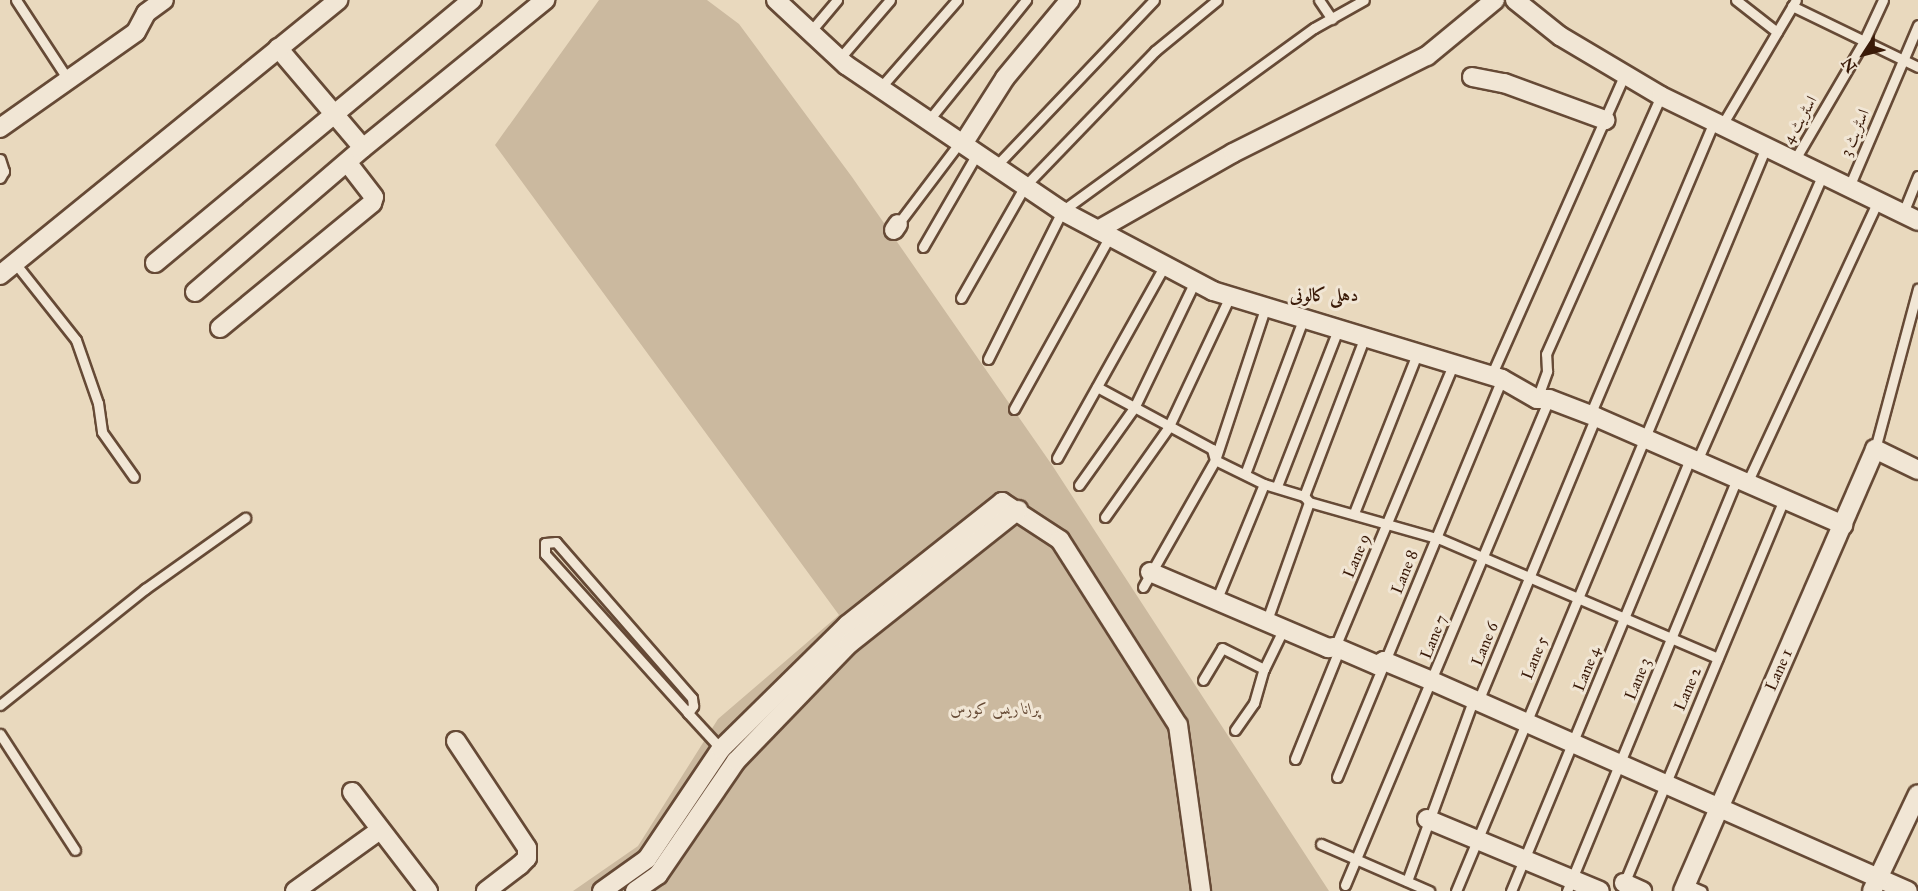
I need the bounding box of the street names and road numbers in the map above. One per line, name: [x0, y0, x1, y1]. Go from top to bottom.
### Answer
street label: اسٹریٹ 4: [1779, 93, 1821, 147]
street label: اسٹریٹ 3: [1836, 106, 1874, 160]
street label: Lane 9: [1339, 531, 1375, 581]
street label: Lane 8: [1388, 547, 1422, 597]
street label: Lane 7: [1417, 612, 1451, 662]
street label: Lane 6: [1468, 619, 1502, 669]
street label: Lane 5: [1518, 634, 1552, 682]
street label: Lane 4: [1569, 644, 1605, 694]
street label: Lane 1: [1761, 646, 1797, 694]
street label: Lane 3: [1621, 655, 1655, 703]
street label: Lane 2: [1670, 664, 1706, 714]

